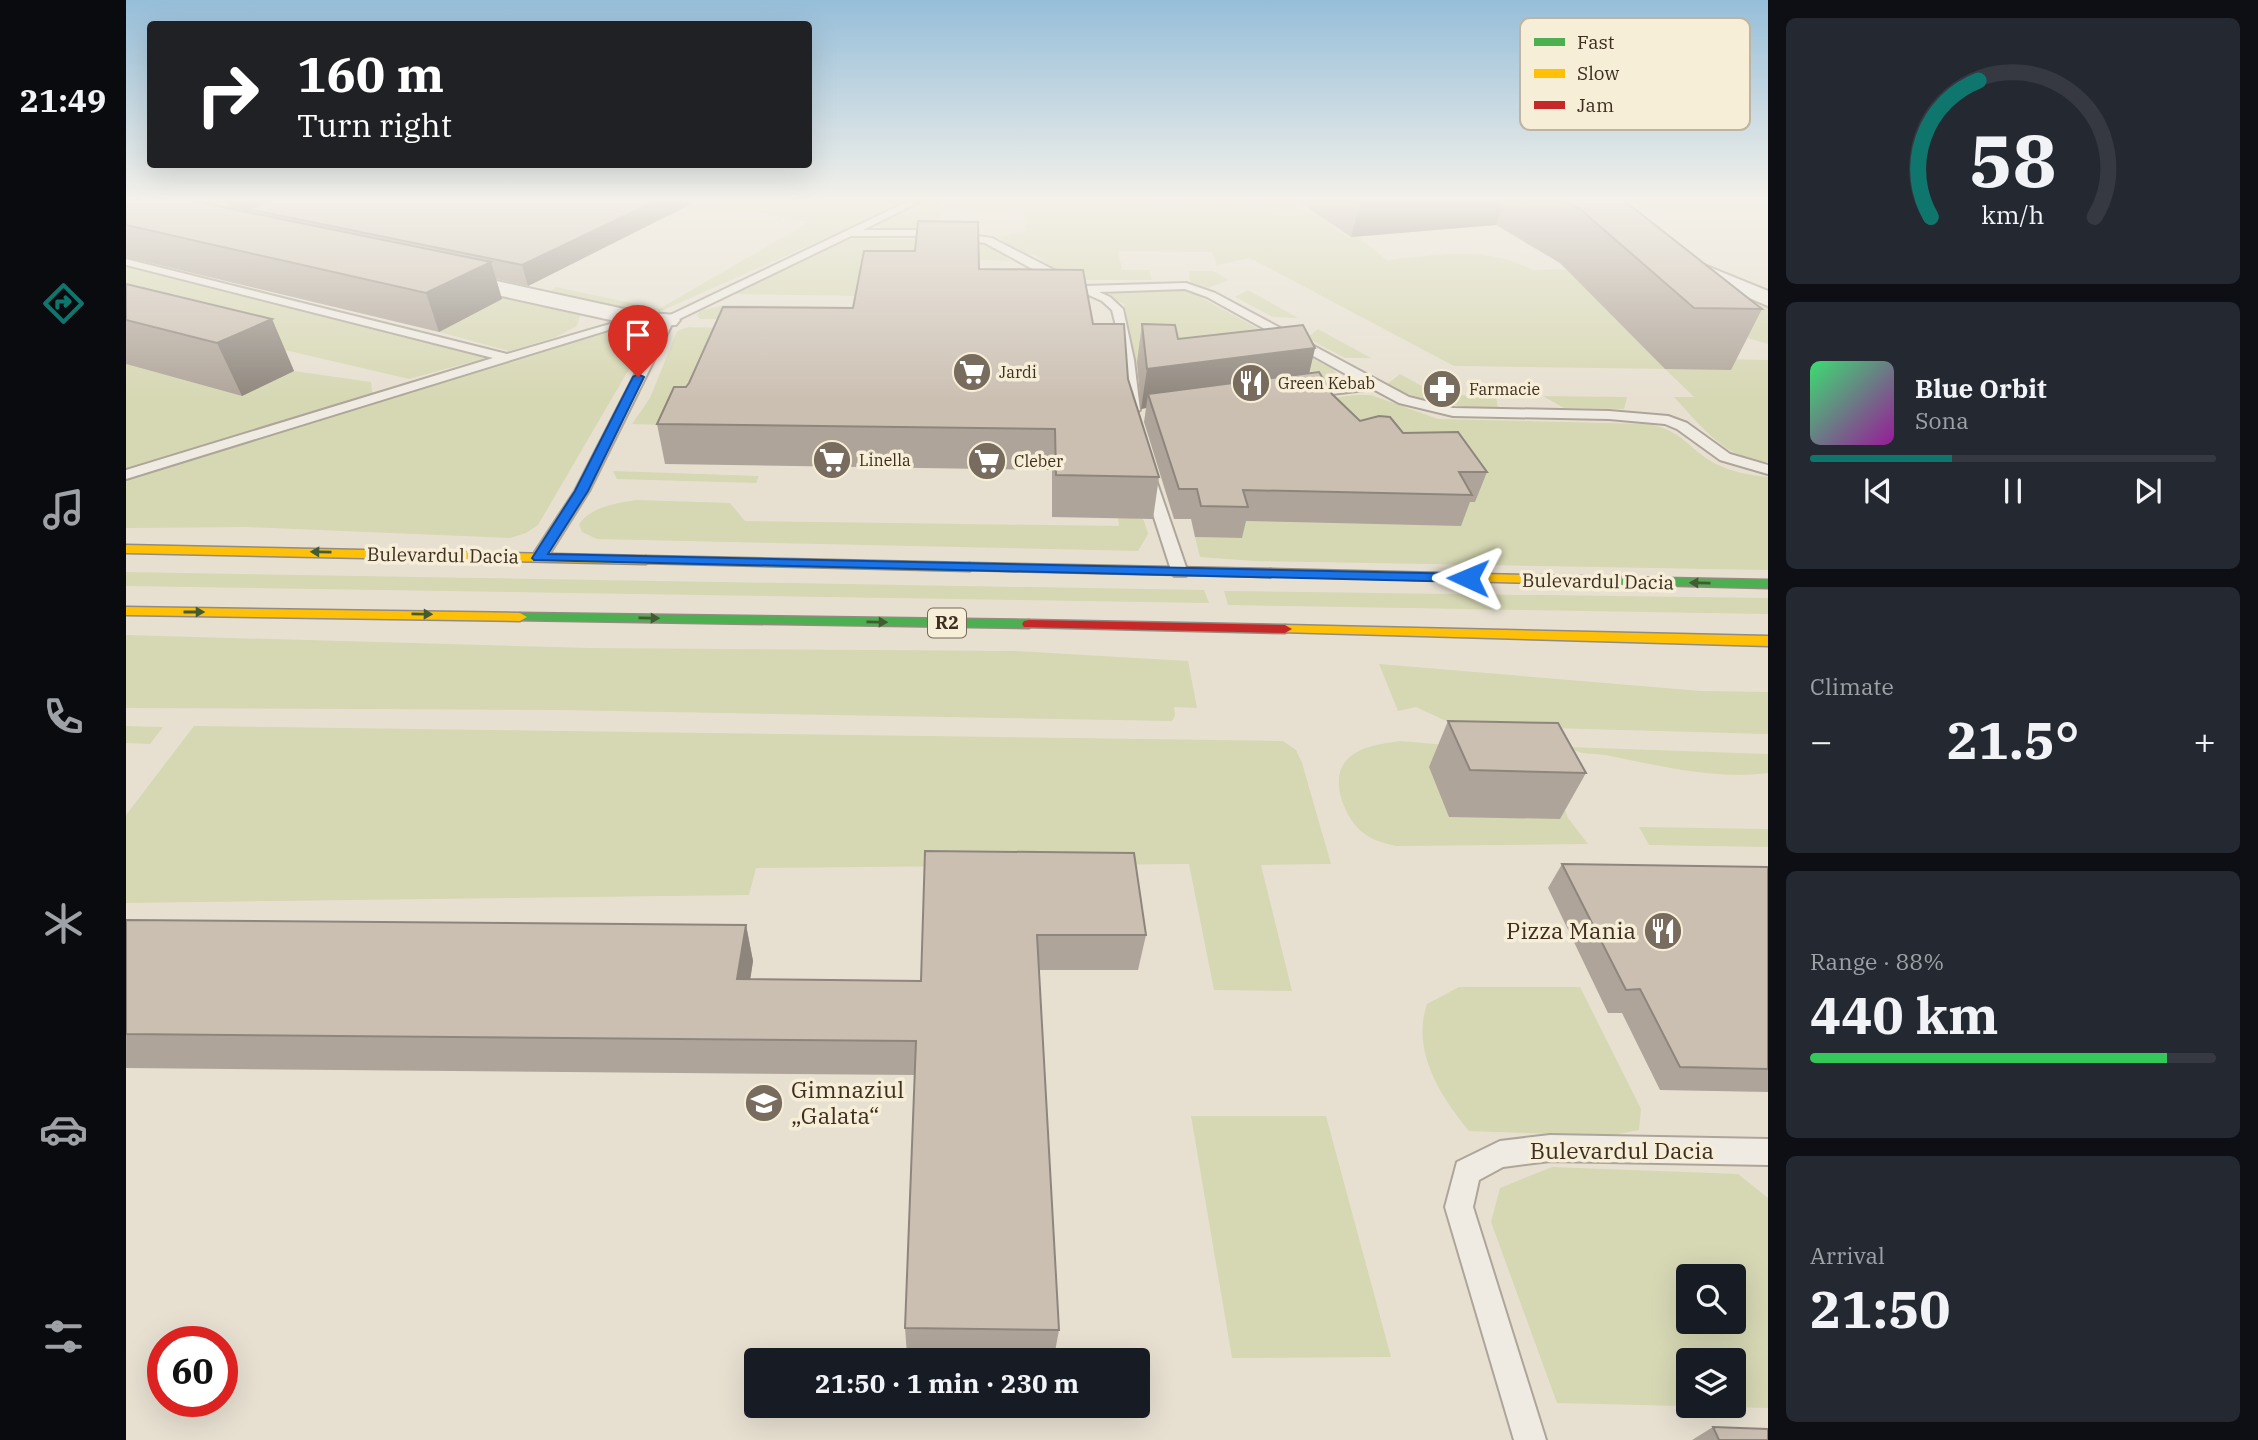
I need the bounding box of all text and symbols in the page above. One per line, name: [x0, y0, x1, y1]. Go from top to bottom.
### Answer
legend: [1520, 18, 1750, 130]
text: Fast: [1577, 30, 1615, 54]
text: 160 m: [297, 42, 444, 105]
icon: right: [182, 49, 273, 140]
text: Slow: [1577, 61, 1619, 85]
text: 21:49: [20, 79, 106, 121]
text: Jam: [1577, 93, 1614, 117]
text: Turn right: [297, 104, 452, 146]
text: 58: [1969, 113, 2057, 208]
text: km/h: [1981, 198, 2045, 231]
icon: directions: [39, 279, 88, 328]
pin: [608, 305, 668, 377]
icon: arrive: [619, 316, 657, 354]
supermarket icon: Jardi: [951, 351, 993, 393]
place label: Jardi: [999, 362, 1037, 382]
restaurant icon: Green Kebab: [1230, 362, 1272, 404]
pharmacy icon: Farmacie: [1421, 368, 1463, 410]
text: Blue Orbit: [1915, 371, 2047, 405]
place label: Green Kebab: [1278, 373, 1375, 393]
place label: Farmacie: [1469, 379, 1540, 399]
text: Sona: [1915, 405, 1969, 435]
supermarket icon: Linella: [811, 439, 853, 481]
supermarket icon: Cleber: [966, 440, 1008, 482]
place label: Linella: [859, 450, 911, 470]
place label: Cleber: [1014, 451, 1063, 471]
icon: previous: [1859, 472, 1897, 510]
icon: pause: [1994, 472, 2032, 510]
icon: next: [2129, 472, 2167, 510]
icon: music: [39, 485, 88, 534]
position arrow: [1431, 541, 1505, 615]
street label: Bulevardul Dacia: [367, 542, 519, 568]
one-way arrow: [310, 546, 332, 558]
street label: Bulevardul Dacia: [1522, 568, 1674, 594]
one-way arrow: [1689, 577, 1711, 588]
one-way arrow: [183, 606, 205, 617]
one-way arrow: [411, 608, 433, 620]
road number: R2: [928, 608, 966, 638]
one-way arrow: [638, 612, 660, 624]
one-way arrow: [866, 616, 888, 627]
text: Climate: [1810, 671, 1894, 701]
icon: phone: [39, 692, 88, 741]
text: 21.5°: [1947, 706, 2079, 773]
text: −: [1810, 716, 1833, 765]
text: +: [2193, 716, 2216, 765]
icon: climate: [39, 899, 88, 948]
restaurant icon: Pizza Mania: [1642, 910, 1684, 952]
place label: Pizza Mania: [1506, 915, 1636, 945]
text: Range · 88%: [1810, 946, 1944, 976]
text: 440 km: [1810, 981, 1999, 1048]
place label: Gimnaziul „Galata“: [791, 1074, 904, 1130]
school or university icon: Gimnaziul „Galata“: [743, 1082, 785, 1124]
icon: car: [39, 1105, 88, 1154]
street label: Bulevardul Dacia: [1530, 1135, 1714, 1165]
text: Arrival: [1810, 1240, 1885, 1270]
map controls: [1676, 1264, 1746, 1418]
button: search: [1676, 1264, 1746, 1334]
text: 21:50: [1810, 1275, 1951, 1342]
icon: filters: [39, 1312, 88, 1361]
speed limit sign: 60: [147, 1326, 238, 1417]
button: layers: [1676, 1348, 1746, 1418]
text: 21:50 · 1 min · 230 m: [815, 1366, 1079, 1400]

